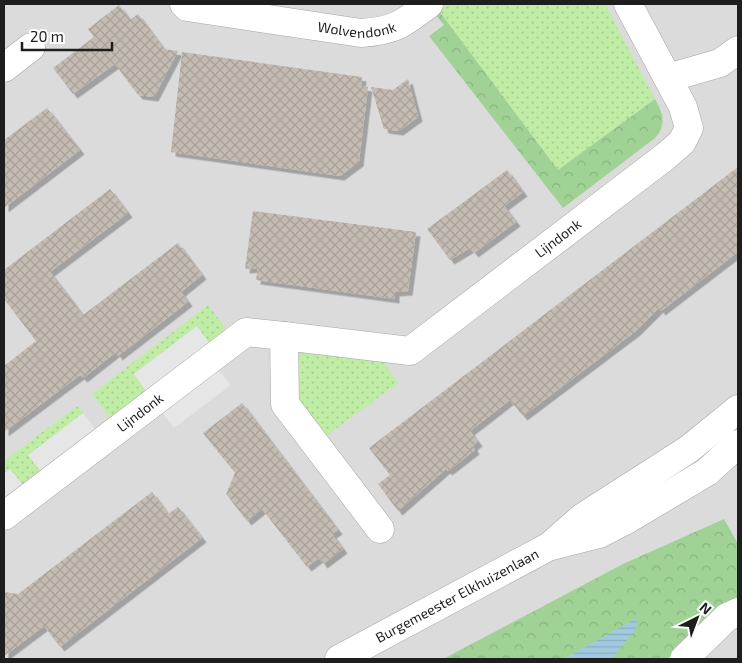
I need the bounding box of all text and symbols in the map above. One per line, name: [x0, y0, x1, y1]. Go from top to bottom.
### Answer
street label: Wolvendonk: [317, 18, 398, 41]
scale bar: [22, 20, 112, 52]
text: 20 m: [30, 27, 64, 45]
street label: Lijndonk: [531, 215, 584, 261]
street label: Lijndonk: [113, 389, 166, 435]
street label: Burgemeester Elkhuizenlaan: [372, 545, 541, 646]
north arrow: [672, 593, 722, 643]
text: N: [697, 598, 715, 618]

